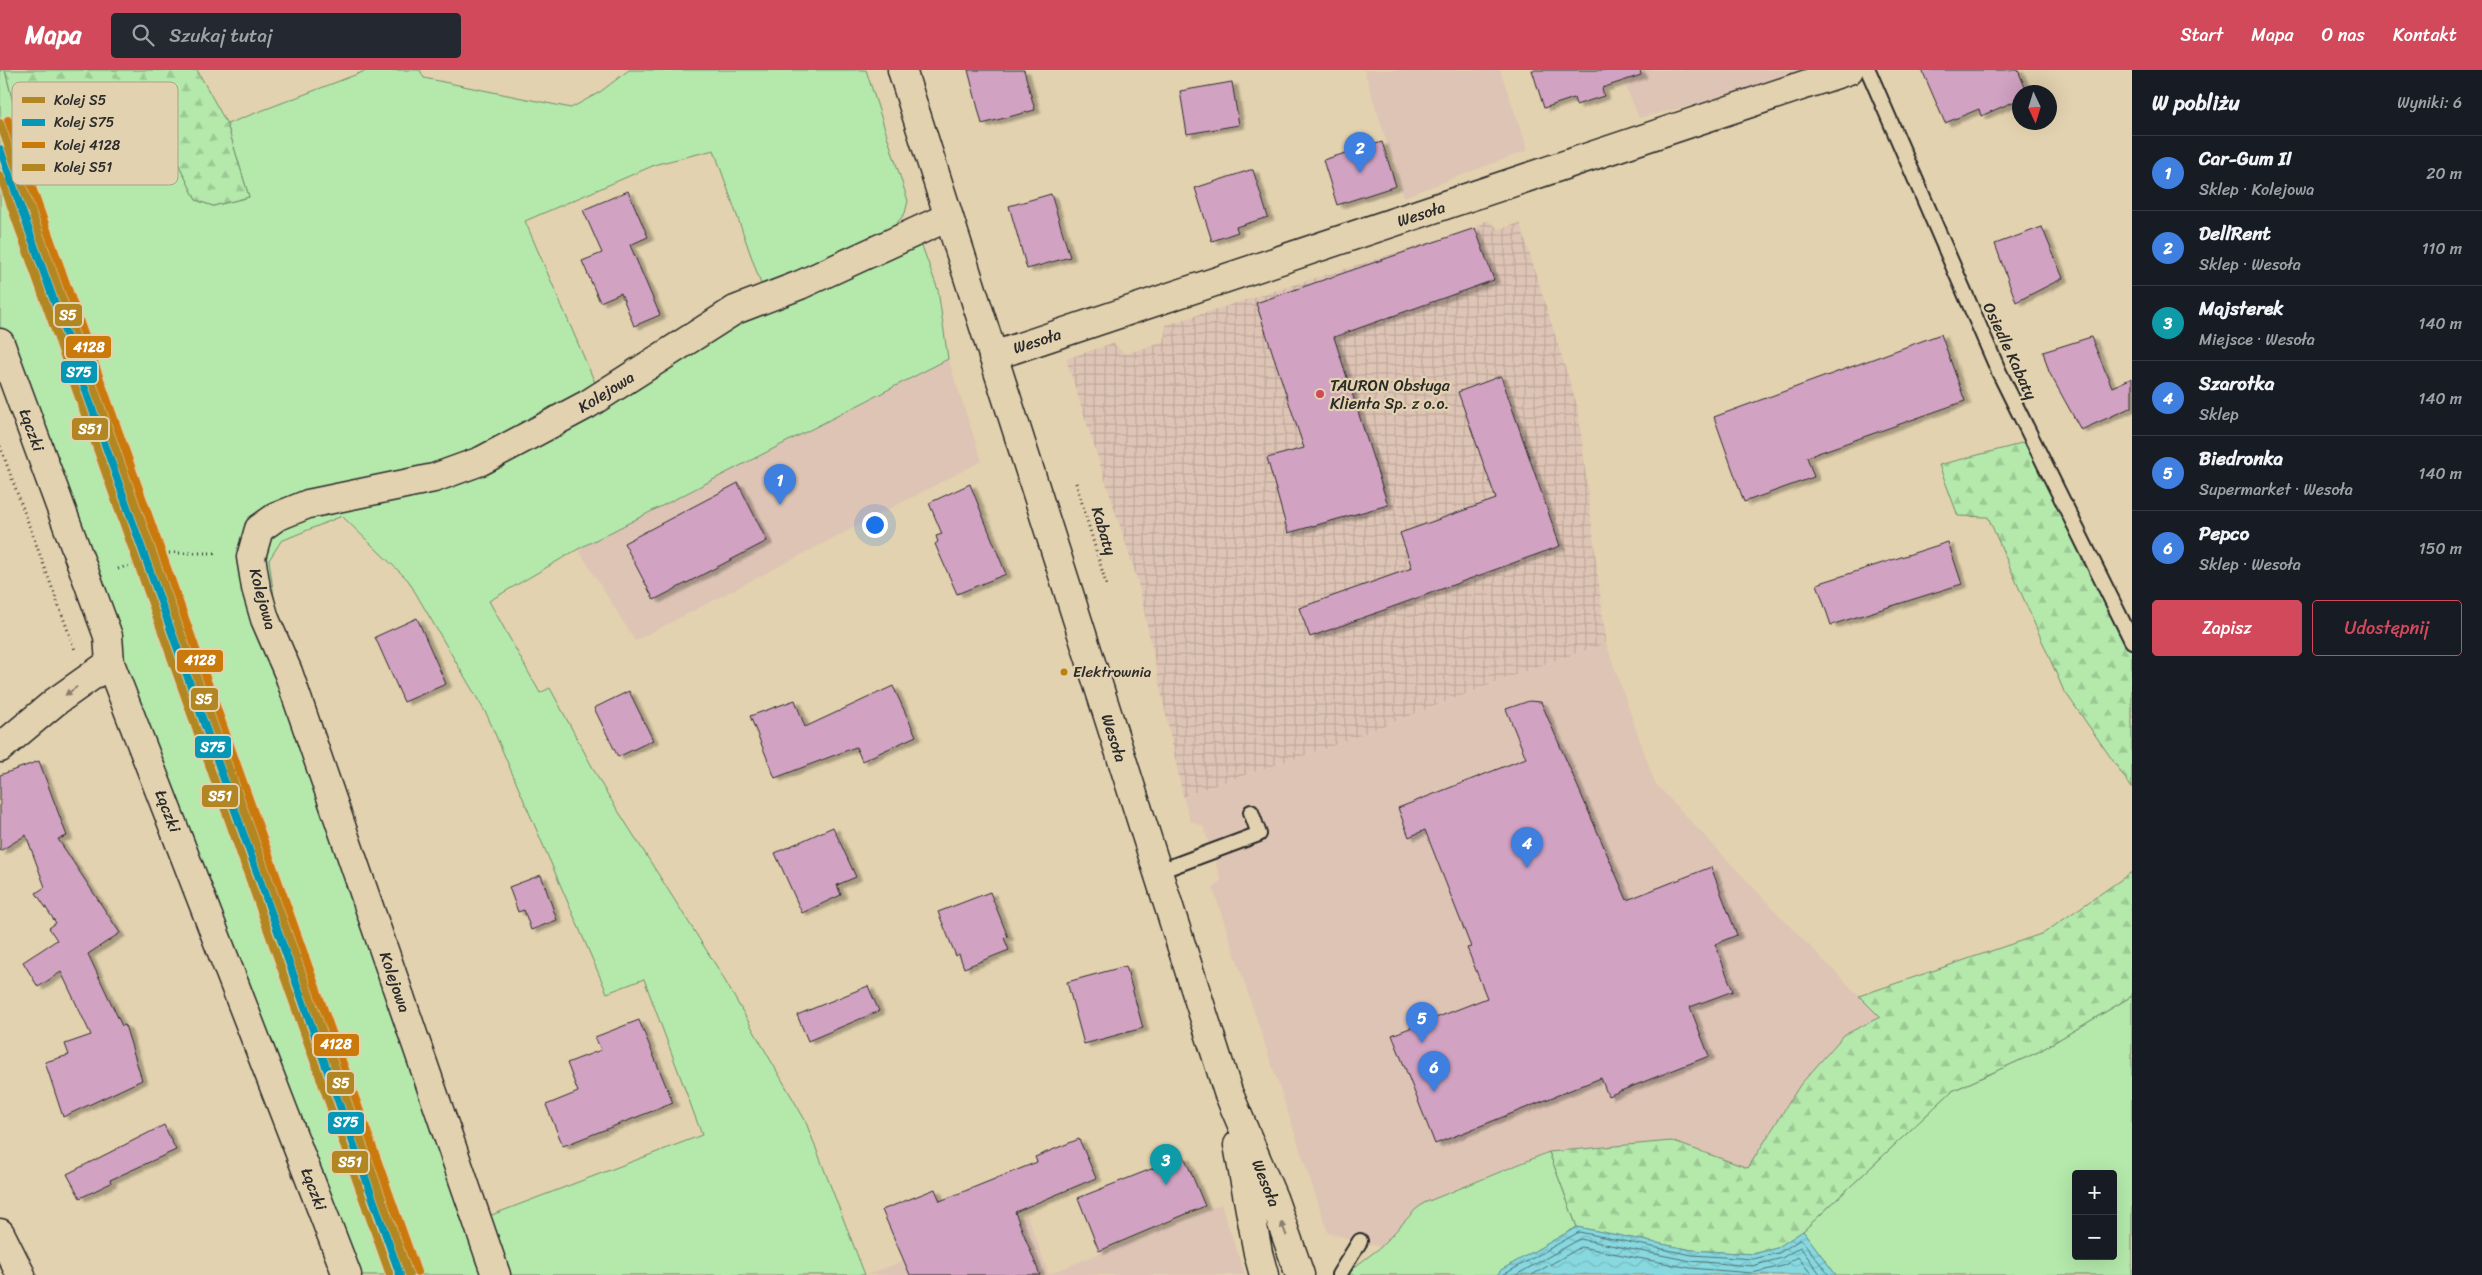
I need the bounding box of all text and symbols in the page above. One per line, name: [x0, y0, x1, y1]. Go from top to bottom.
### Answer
search box: [111, 13, 461, 58]
text: Mapa: [25, 14, 81, 56]
text: Szukaj tutaj: [169, 19, 273, 52]
text: Start: [2180, 19, 2223, 51]
text: Mapa: [2251, 19, 2294, 51]
text: O nas: [2322, 19, 2365, 51]
text: Kontakt: [2393, 19, 2457, 51]
icon: search: [129, 21, 157, 49]
legend: [12, 82, 178, 185]
text: W pobliżu: [2152, 84, 2240, 122]
north arrow: [2012, 85, 2057, 130]
text: Kolej S5: [54, 88, 107, 113]
text: Wyniki: 6: [2397, 88, 2462, 117]
text: Kolej S75: [54, 110, 115, 135]
pin: 2: [1344, 132, 1376, 173]
text: Kolej 4128: [54, 133, 121, 158]
text: Car-Gum II: [2199, 142, 2292, 175]
text: Kolej S51: [54, 155, 112, 180]
text: 1: [2165, 159, 2171, 188]
text: 20 m: [2426, 159, 2462, 188]
text: Sklep · Kolejowa: [2199, 175, 2314, 204]
street label: Wesoła: [1393, 193, 1449, 235]
text: DellRent: [2199, 217, 2271, 250]
text: 2: [2163, 234, 2173, 263]
text: 110 m: [2422, 234, 2462, 263]
text: Sklep · Wesoła: [2199, 250, 2301, 279]
text: Majsterek: [2199, 292, 2283, 325]
street label: Osiedle Kabaty: [1975, 297, 2046, 405]
line badge: S5: [54, 303, 83, 327]
text: S5: [58, 303, 77, 328]
text: 3: [2164, 309, 2172, 338]
text: 140 m: [2419, 309, 2462, 338]
street label: Wesoła: [1009, 320, 1065, 362]
text: Miejsce · Wesoła: [2199, 325, 2315, 354]
line badge: 4128: [65, 335, 112, 359]
text: 4128: [72, 335, 105, 360]
line badge: S75: [60, 360, 98, 384]
text: S75: [65, 360, 92, 385]
street label: Kolejowa: [572, 363, 640, 421]
text: Szarotka: [2199, 367, 2274, 400]
place label: TAURON Obsługa Klienta Sp. z o.o.: [1330, 371, 1451, 418]
text: 4: [2163, 384, 2173, 413]
text: 140 m: [2419, 384, 2462, 413]
marker: TAURON Obsługa Klienta Sp. z o.o.: [1314, 388, 1326, 400]
text: Sklep: [2199, 400, 2239, 429]
street label: Łączki: [11, 404, 53, 456]
line badge: S51: [71, 417, 109, 441]
text: S51: [77, 417, 102, 442]
text: Biedronka: [2199, 442, 2283, 475]
text: 5: [2163, 459, 2173, 488]
text: 140 m: [2419, 459, 2462, 488]
pin: 1: [764, 464, 796, 505]
text: Supermarket · Wesoła: [2199, 475, 2353, 504]
street label: Kabaty: [1083, 503, 1125, 560]
your location: [862, 512, 888, 538]
text: Pepco: [2199, 517, 2249, 550]
text: 6: [2163, 534, 2173, 563]
text: 150 m: [2419, 534, 2462, 563]
text: Sklep · Wesoła: [2199, 550, 2301, 579]
street label: Kolejowa: [241, 565, 285, 633]
button: Zapisz: [2152, 600, 2302, 656]
button: Udostępnij: [2312, 600, 2462, 656]
text: 4128: [183, 648, 216, 673]
line badge: 4128: [176, 649, 224, 673]
place label: Elektrownia: [1073, 659, 1152, 685]
marker: Elektrownia: [1059, 667, 1069, 677]
one-way arrow: [64, 686, 77, 696]
line badge: S5: [190, 687, 219, 711]
text: S5: [194, 687, 213, 712]
street label: Wesoła: [1093, 710, 1135, 766]
line badge: S75: [194, 735, 232, 759]
text: S75: [199, 735, 226, 760]
line badge: S51: [201, 784, 239, 808]
text: S51: [207, 784, 232, 809]
street label: Łączki: [147, 785, 190, 837]
pin: 4: [1511, 827, 1543, 868]
street label: Kolejowa: [371, 948, 419, 1016]
pin: 5: [1406, 1002, 1438, 1043]
text: 4128: [319, 1032, 352, 1057]
line badge: 4128: [313, 1033, 360, 1057]
pin: 6: [1418, 1051, 1450, 1092]
line badge: S5: [326, 1071, 355, 1095]
text: S5: [331, 1071, 350, 1096]
text: S75: [332, 1110, 359, 1135]
line badge: S75: [327, 1111, 365, 1135]
pin: 3: [1150, 1144, 1182, 1185]
line badge: S51: [331, 1150, 369, 1174]
text: S51: [337, 1150, 362, 1175]
street label: Wesoła: [1243, 1155, 1289, 1211]
street label: Łączki: [293, 1163, 336, 1215]
map controls: [2072, 1170, 2117, 1260]
button: +: [2072, 1170, 2117, 1215]
button: −: [2072, 1215, 2117, 1260]
one-way arrow: [1280, 1221, 1288, 1236]

